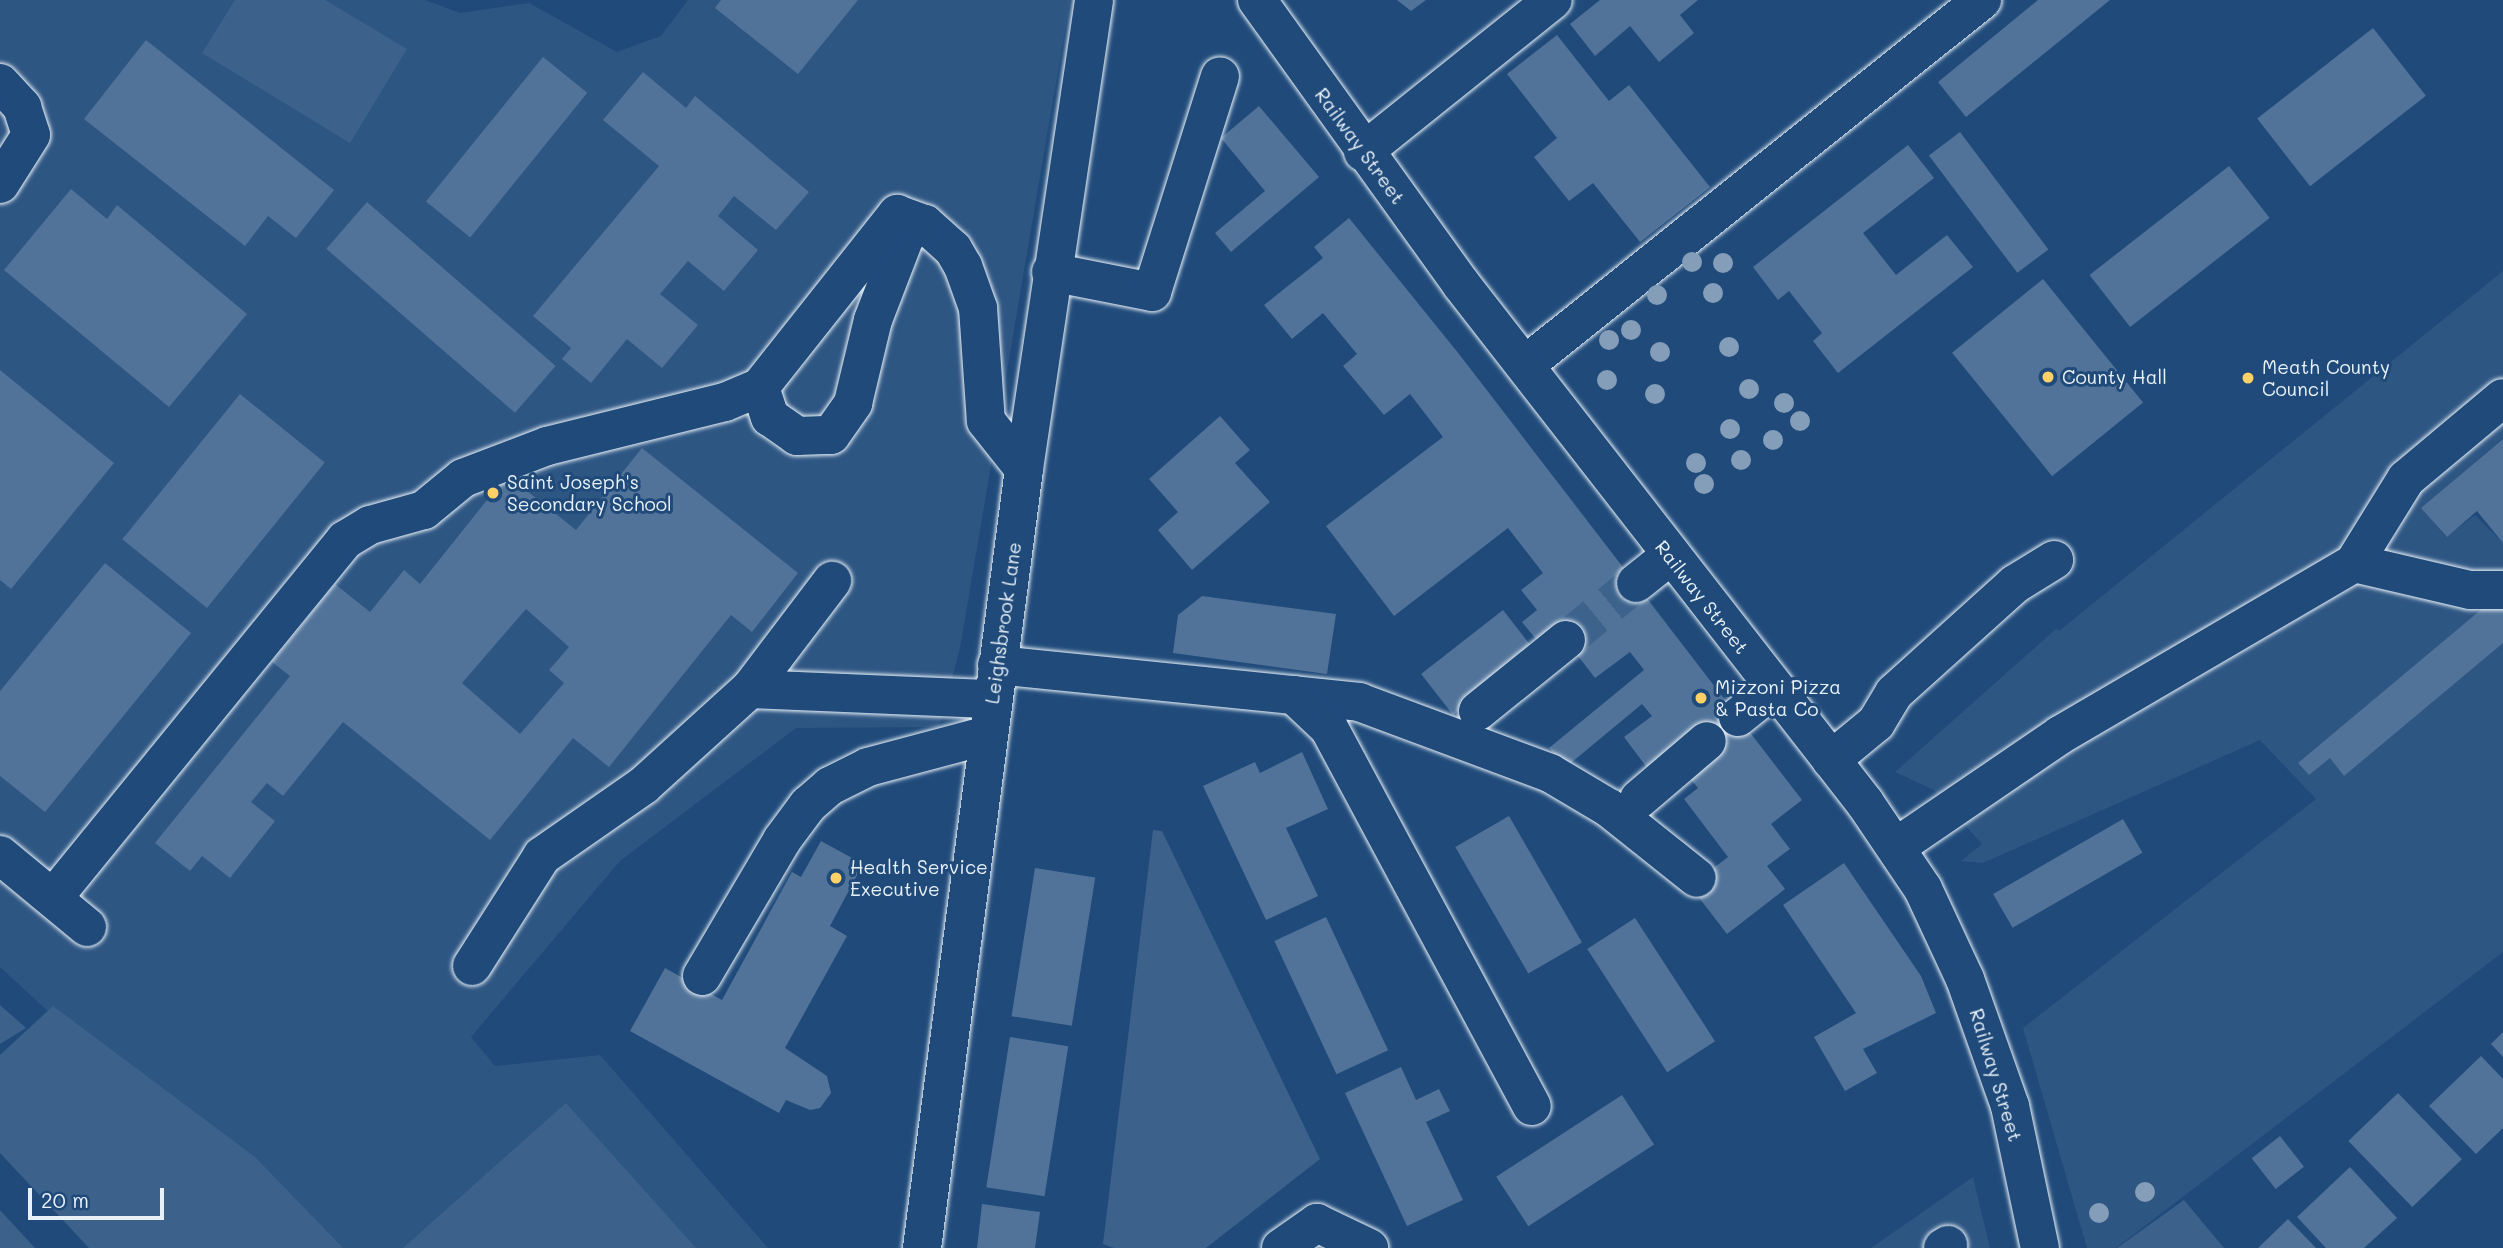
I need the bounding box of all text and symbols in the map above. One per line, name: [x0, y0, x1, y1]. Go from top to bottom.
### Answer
street label: Railway Street: [1310, 84, 1410, 208]
place label: Meath County Council: [2262, 356, 2390, 400]
place label: County Hall: [2062, 366, 2167, 388]
marker: County Hall: [2040, 369, 2056, 385]
marker: Meath County Council: [2240, 370, 2256, 386]
place label: Saint Joseph's Secondary School: [507, 471, 672, 515]
marker: Saint Joseph's Secondary School: [485, 485, 501, 501]
street label: Railway Street: [1651, 536, 1753, 658]
street label: Leighsbrook Lane: [980, 541, 1026, 705]
place label: Mizzoni Pizza & Pasta Co: [1715, 676, 1841, 720]
marker: Mizzoni Pizza & Pasta Co: [1693, 690, 1709, 706]
place label: Health Service Executive: [850, 856, 988, 900]
marker: Health Service Executive: [828, 870, 844, 886]
street label: Railway Street: [1965, 1006, 2027, 1144]
scale bar: [32, 1174, 168, 1218]
text: 20 m: [41, 1186, 89, 1213]

